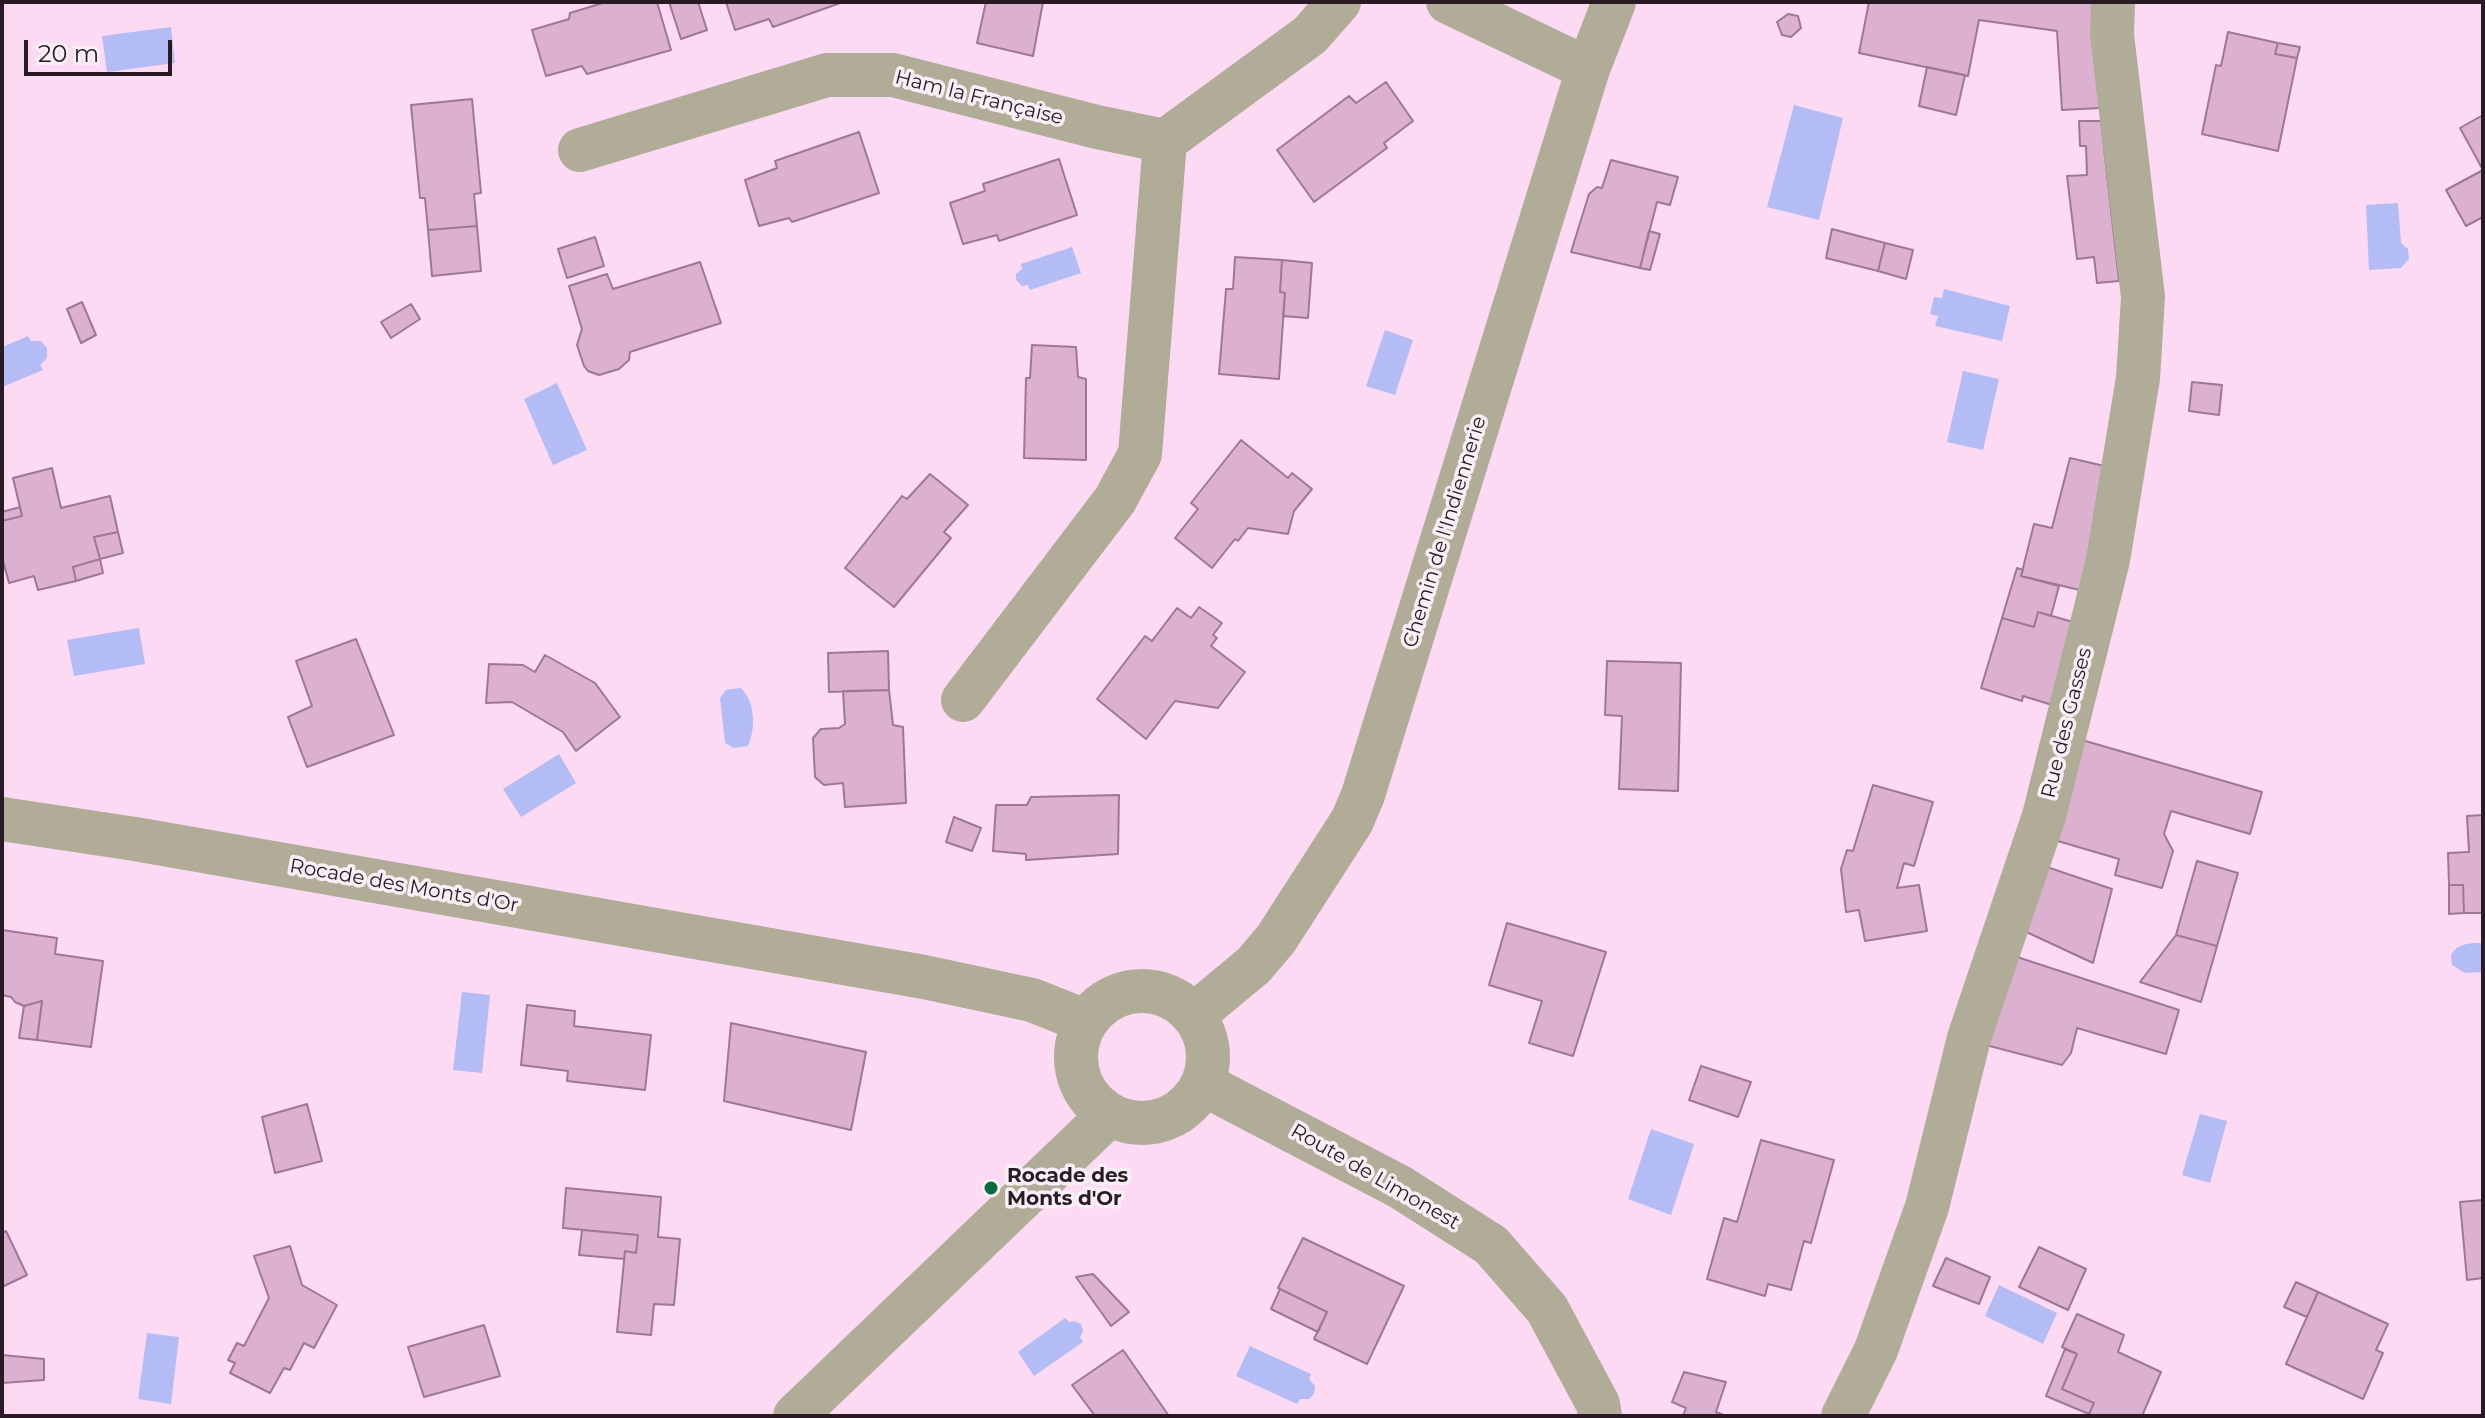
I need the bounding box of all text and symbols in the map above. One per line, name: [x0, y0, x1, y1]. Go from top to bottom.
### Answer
scale bar: [28, 24, 176, 74]
text: 20 m: [38, 39, 99, 68]
street label: Ham la Française: [893, 66, 1065, 130]
street label: Chemin de l'Indiennerie: [1398, 414, 1492, 650]
street label: Rue des Gasses: [2037, 645, 2097, 801]
street label: Rocade des Monts d'Or: [288, 854, 520, 918]
street label: Route de Limonest: [1286, 1119, 1464, 1235]
place label: Rocade des Monts d'Or: [1007, 1164, 1128, 1211]
marker: Rocade des Monts d'Or: [982, 1179, 1000, 1197]

